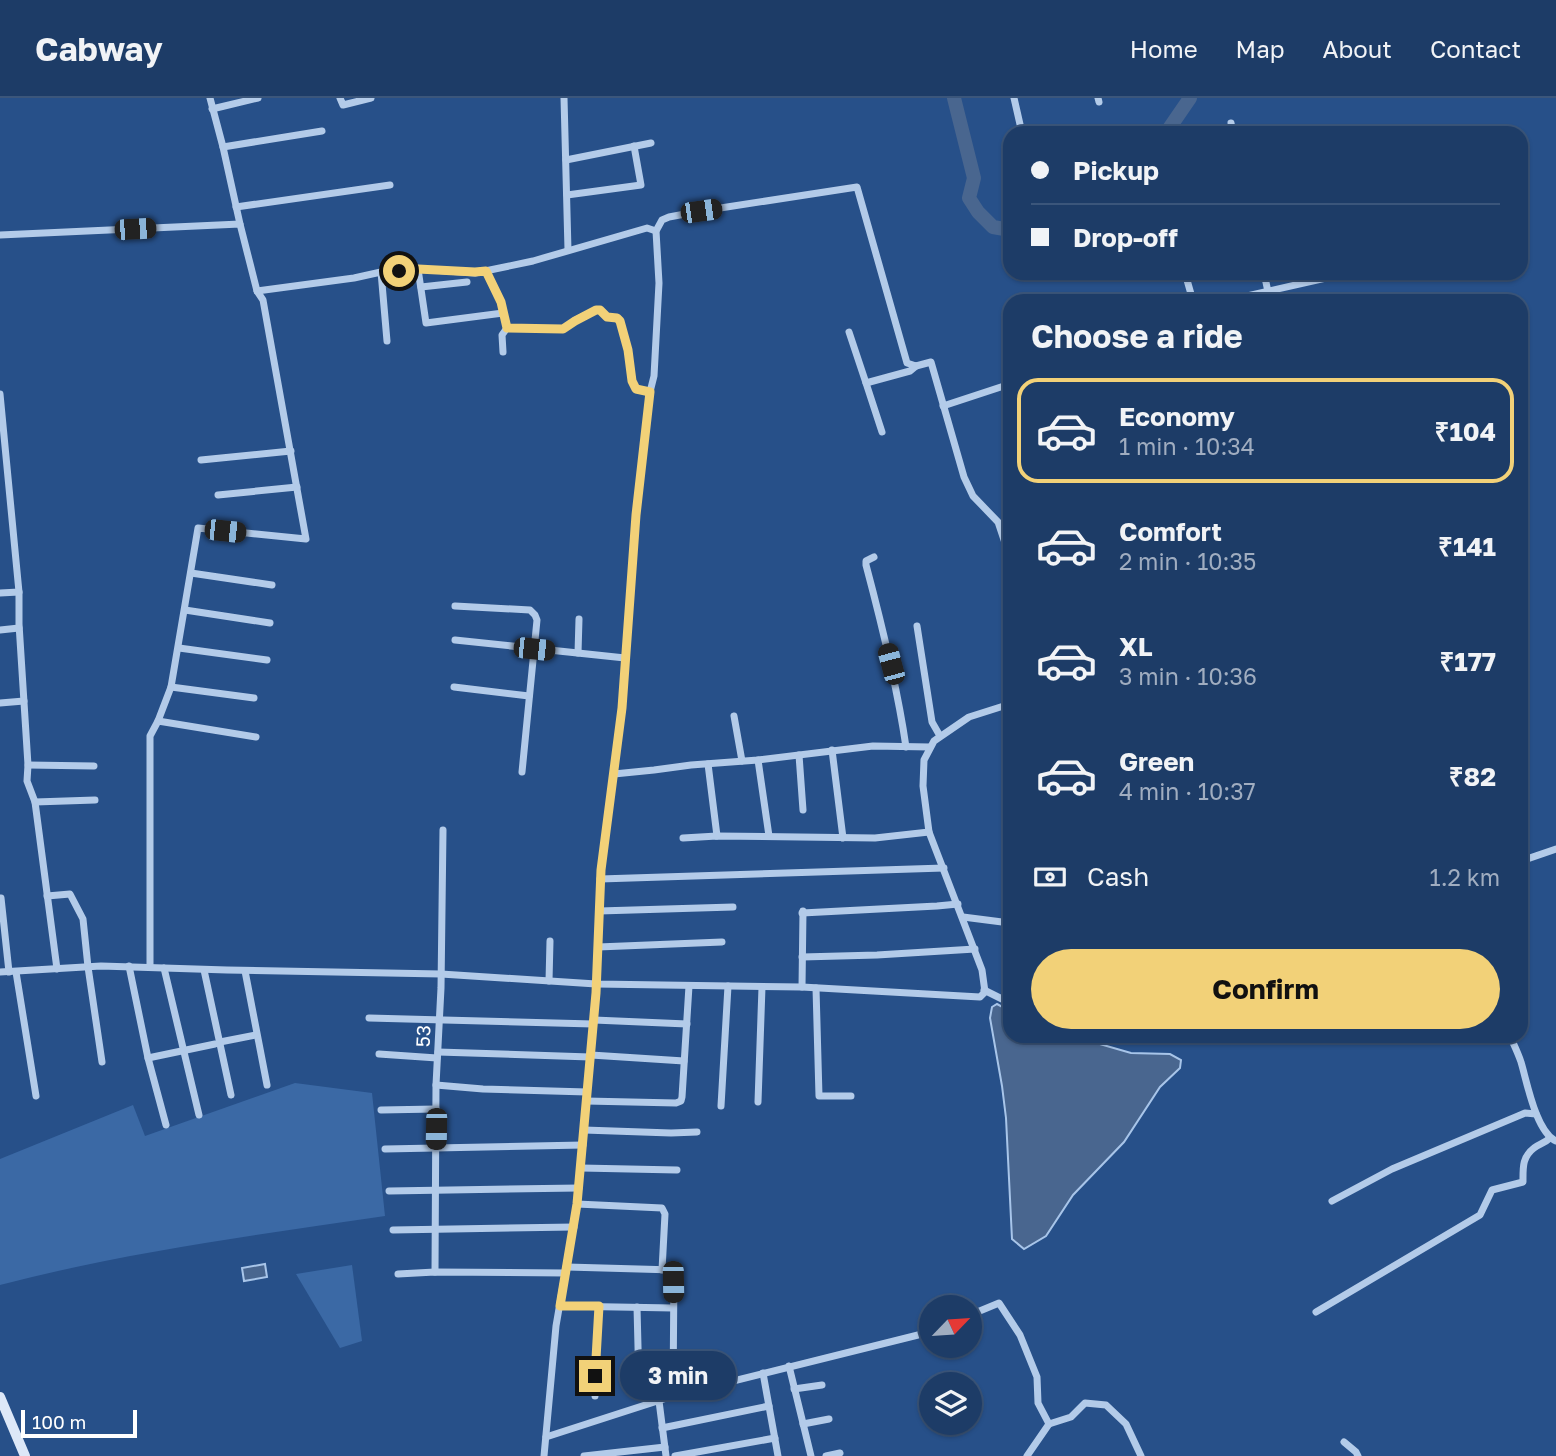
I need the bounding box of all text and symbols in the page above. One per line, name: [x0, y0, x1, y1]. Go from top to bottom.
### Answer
text: Cabway: [35, 29, 163, 68]
text: Home: [1130, 34, 1198, 63]
text: Map: [1236, 34, 1285, 63]
text: About: [1323, 34, 1392, 63]
text: Contact: [1430, 34, 1521, 63]
text: Pickup: [1073, 155, 1159, 186]
car: [679, 198, 724, 224]
car: [114, 217, 157, 241]
text: Drop-off: [1073, 222, 1178, 253]
route start: [383, 255, 415, 287]
text: Choose a ride: [1031, 317, 1243, 355]
icon: car: [1035, 399, 1098, 462]
text: Economy: [1119, 401, 1235, 432]
text: ₹104: [1435, 416, 1496, 447]
text: 1 min · 10:34: [1119, 432, 1255, 460]
icon: car: [1035, 514, 1098, 577]
text: Comfort: [1119, 516, 1222, 547]
car: [204, 518, 247, 544]
text: ₹141: [1438, 531, 1496, 562]
text: 2 min · 10:35: [1119, 547, 1256, 575]
icon: car: [1035, 629, 1098, 692]
text: XL: [1119, 631, 1153, 662]
car: [513, 636, 556, 662]
car: [876, 641, 907, 687]
text: ₹177: [1439, 646, 1496, 677]
text: 3 min · 10:36: [1119, 662, 1257, 690]
icon: car: [1035, 744, 1098, 807]
text: Green: [1119, 746, 1194, 777]
text: ₹82: [1449, 761, 1496, 792]
text: 4 min · 10:37: [1119, 777, 1256, 805]
icon: cash: [1031, 858, 1069, 896]
text: Cash: [1087, 861, 1149, 892]
text: 1.2 km: [1430, 863, 1500, 891]
button: Confirm: [1031, 949, 1500, 1029]
street label: 53: [410, 1024, 435, 1048]
car: [426, 1108, 447, 1150]
car: [663, 1261, 684, 1303]
north arrow: [919, 1295, 982, 1358]
map controls: [919, 1295, 982, 1435]
callout: 3 min: [620, 1352, 735, 1400]
route end: [579, 1360, 611, 1392]
text: 3 min: [648, 1361, 708, 1389]
button: layers: [919, 1372, 982, 1435]
scale bar: [21, 1407, 136, 1439]
text: 100 m: [32, 1410, 86, 1433]

